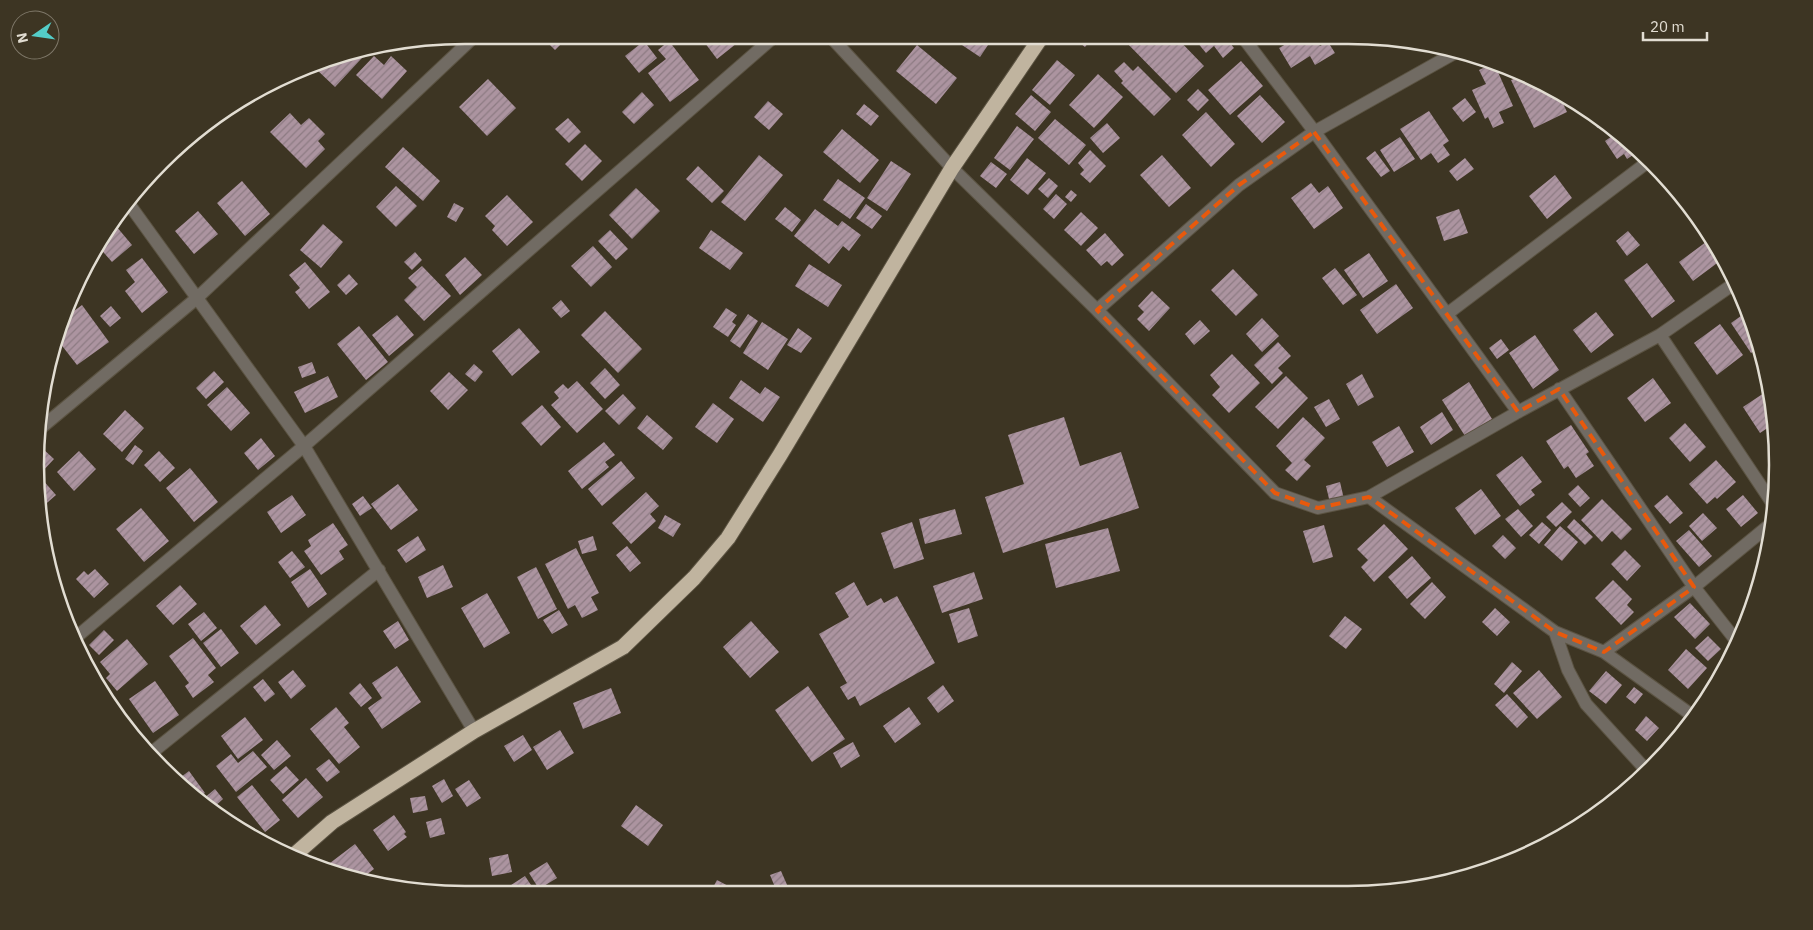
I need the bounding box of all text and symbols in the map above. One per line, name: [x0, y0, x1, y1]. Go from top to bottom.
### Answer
north arrow: [10, 10, 60, 60]
scale bar: [1643, 10, 1707, 42]
text: 20 m: [1650, 17, 1685, 36]
text: N: [12, 31, 32, 45]

